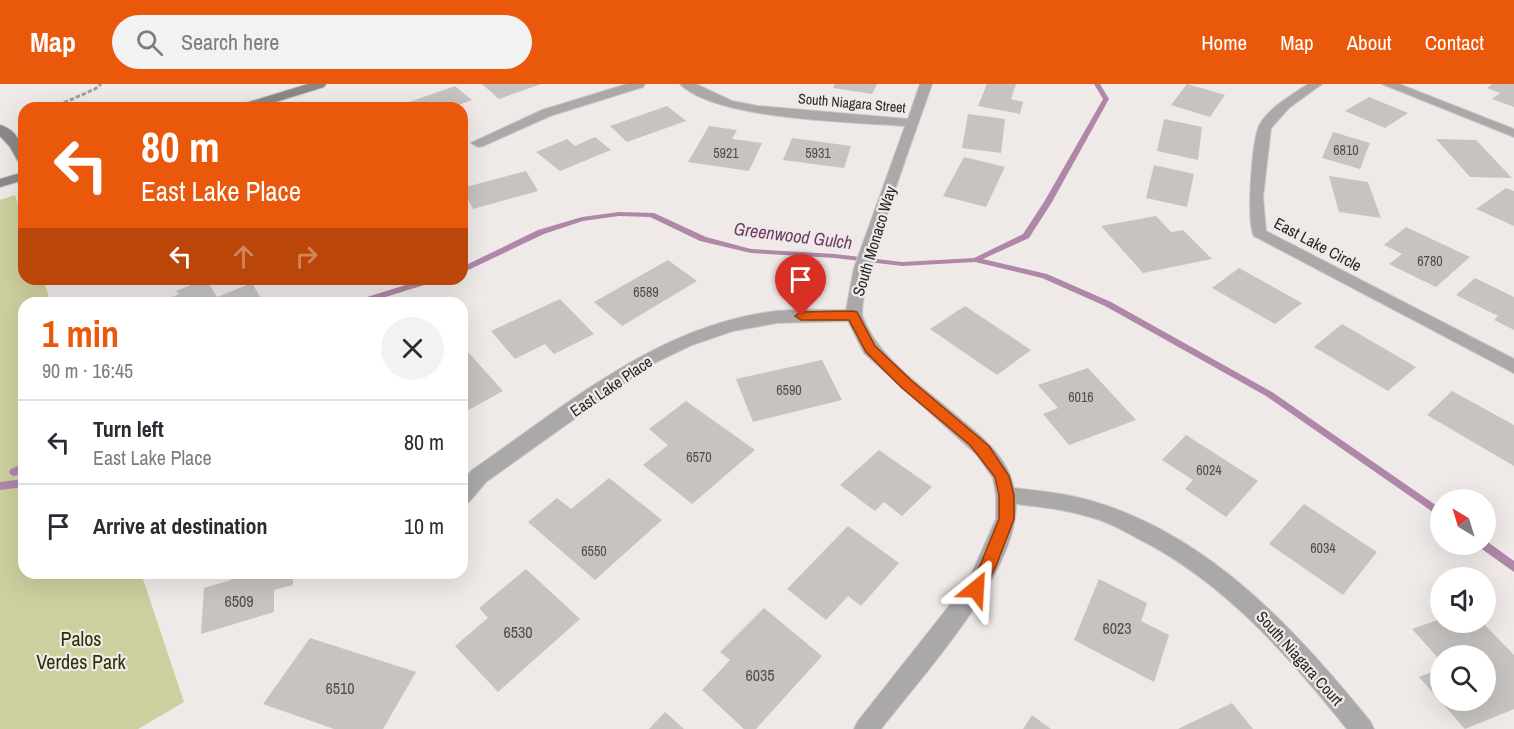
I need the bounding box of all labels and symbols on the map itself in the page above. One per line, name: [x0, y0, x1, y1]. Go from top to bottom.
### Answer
street label: South Niagara Street: [797, 89, 907, 117]
house number: 6810: [1333, 141, 1359, 159]
house number: 5921: [713, 144, 739, 162]
house number: 5931: [805, 144, 831, 162]
street label: South Monaco Way: [847, 183, 901, 299]
street label: East Lake Circle: [1270, 212, 1366, 276]
water label: Greenwood Gulch: [732, 216, 854, 255]
house number: 6780: [1417, 252, 1443, 270]
pin: [775, 254, 826, 316]
house number: 6589: [633, 283, 659, 301]
street label: East Lake Place: [566, 350, 656, 422]
house number: 6590: [776, 381, 802, 399]
house number: 6016: [1068, 388, 1094, 406]
house number: 6570: [686, 448, 712, 466]
house number: 6024: [1196, 461, 1222, 479]
north arrow: [1430, 489, 1496, 555]
house number: 6034: [1310, 539, 1336, 557]
house number: 6550: [581, 542, 607, 560]
position arrow: [944, 557, 1008, 621]
house number: 6509: [224, 590, 254, 612]
street label: South Niagara Court: [1252, 606, 1349, 710]
house number: 6023: [1102, 617, 1132, 639]
house number: 6530: [503, 621, 533, 643]
park label: Palos Verdes Park: [36, 625, 126, 675]
house number: 6035: [745, 664, 775, 686]
house number: 6510: [325, 677, 355, 699]

